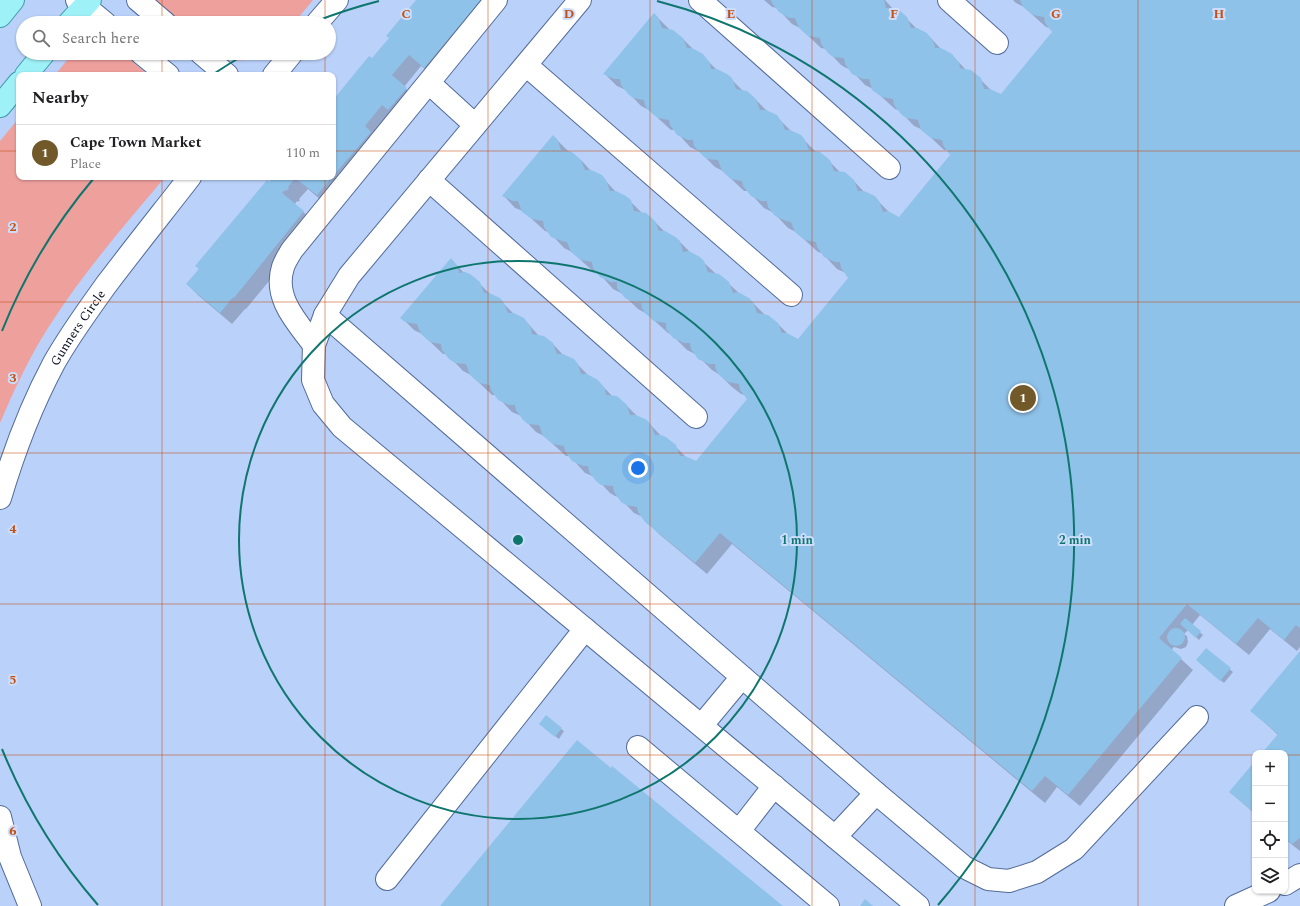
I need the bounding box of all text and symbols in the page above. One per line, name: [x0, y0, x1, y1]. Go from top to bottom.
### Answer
text: C: [401, 4, 411, 24]
text: D: [564, 4, 574, 24]
text: E: [727, 4, 736, 24]
text: F: [890, 4, 898, 24]
text: G: [1051, 4, 1061, 24]
text: H: [1214, 4, 1225, 24]
search box: [16, 16, 336, 60]
icon: search: [30, 27, 52, 49]
text: Search here: [62, 27, 140, 50]
text: Nearby: [32, 85, 88, 111]
text: Cape Town Market: [70, 131, 201, 154]
text: 1: [41, 143, 49, 163]
text: 110 m: [286, 143, 320, 163]
text: Place: [70, 154, 101, 174]
text: 2: [9, 217, 17, 237]
street label: Gunners Circle: [45, 286, 111, 370]
text: 3: [9, 368, 17, 388]
pin: 1: [1010, 383, 1036, 413]
your location: [628, 458, 648, 478]
text: 4: [9, 519, 17, 539]
text: 1 min: [781, 531, 814, 550]
text: 2 min: [1059, 531, 1092, 550]
centre of rings: [511, 533, 525, 547]
text: 5: [9, 670, 17, 690]
map controls: [1252, 750, 1288, 894]
button: +: [1252, 750, 1288, 786]
button: −: [1252, 786, 1288, 822]
text: 6: [9, 821, 17, 841]
button: locate: [1252, 822, 1288, 858]
button: layers: [1252, 858, 1288, 894]

